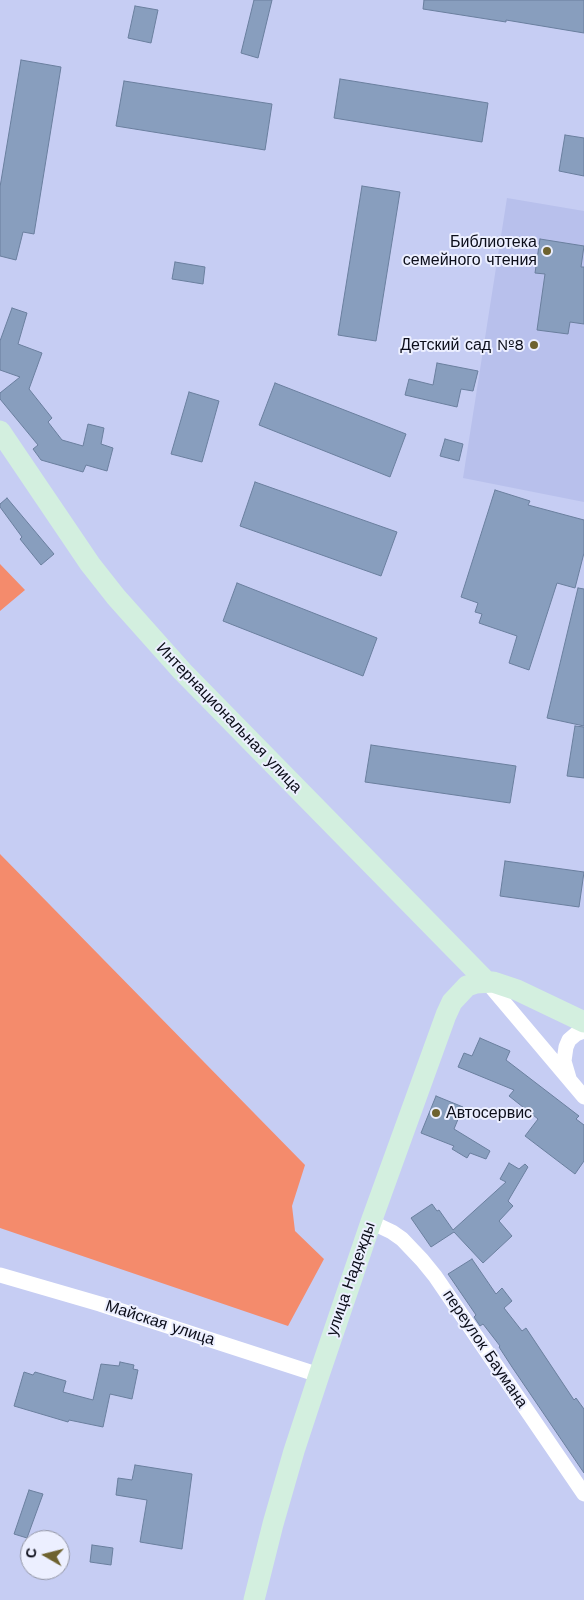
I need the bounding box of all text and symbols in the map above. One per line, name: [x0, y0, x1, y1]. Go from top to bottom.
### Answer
place label: Библиотека семейного чтения: [403, 232, 537, 270]
marker: Библиотека семейного чтения: [541, 245, 553, 257]
place label: Детский сад №8: [400, 335, 524, 355]
marker: Детский сад №8: [528, 339, 540, 351]
street label: Интернациональная улица: [152, 639, 306, 797]
place label: Автосервис: [446, 1103, 532, 1123]
marker: Автосервис: [430, 1107, 442, 1119]
street label: улица Надежды: [322, 1219, 380, 1339]
street label: переулок Баумана: [438, 1286, 532, 1412]
street label: Майская улица: [103, 1296, 217, 1350]
north arrow: [20, 1530, 70, 1580]
text: С: [23, 1547, 40, 1559]

